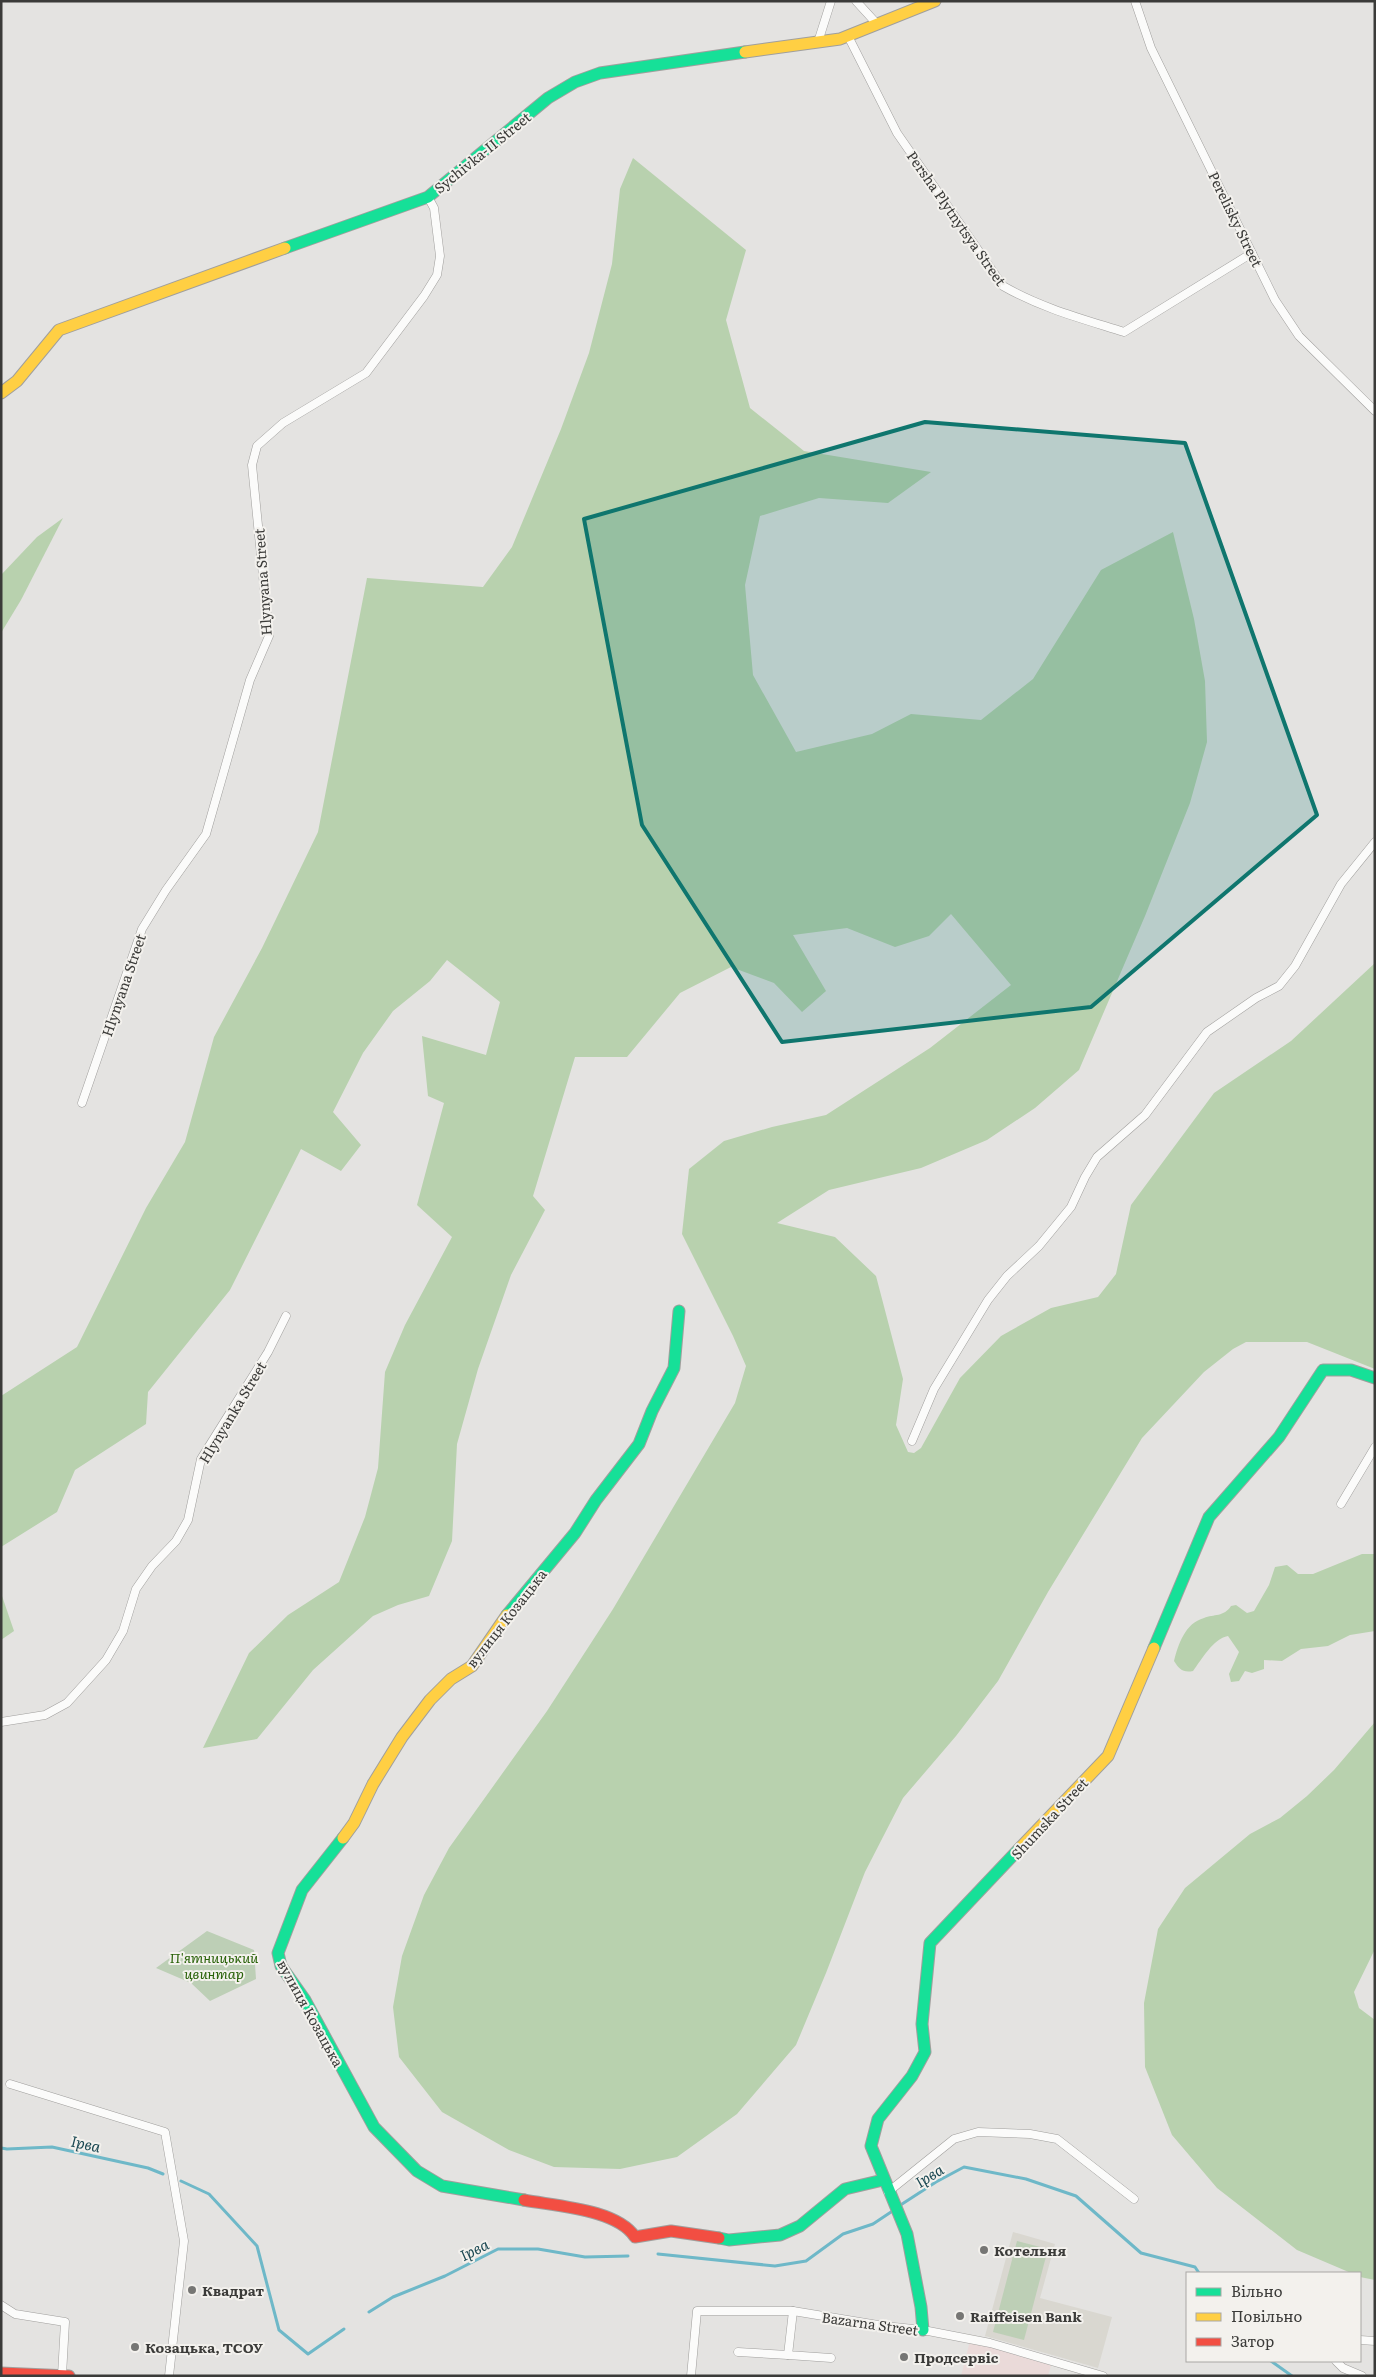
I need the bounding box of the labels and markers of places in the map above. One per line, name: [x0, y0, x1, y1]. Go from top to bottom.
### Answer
place label: Котельня: [994, 2240, 1066, 2260]
marker: Котельня: [978, 2244, 990, 2256]
place label: Квадрат: [202, 2280, 264, 2300]
marker: Квадрат: [186, 2284, 198, 2296]
place label: Raiffeisen Bank: [970, 2306, 1082, 2326]
marker: Raiffeisen Bank: [954, 2310, 966, 2322]
place label: Козацька, ТСОУ: [145, 2337, 263, 2357]
marker: Козацька, ТСОУ: [129, 2341, 141, 2353]
place label: Продсервіс: [914, 2347, 999, 2367]
marker: Продсервіс: [898, 2351, 910, 2363]

